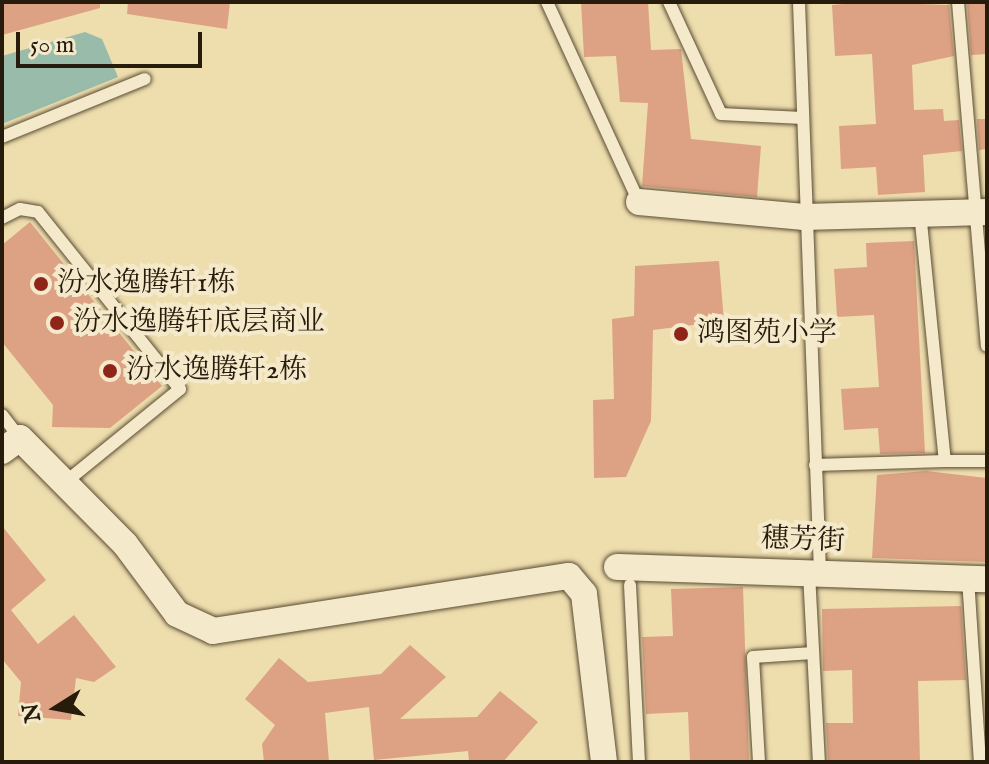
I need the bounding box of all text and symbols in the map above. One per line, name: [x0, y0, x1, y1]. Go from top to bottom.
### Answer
scale bar: [20, 16, 206, 66]
text: 50 m: [30, 30, 74, 61]
place label: 汾水逸腾轩1栋: [57, 267, 235, 301]
marker: 汾水逸腾轩1栋: [32, 275, 50, 293]
place label: 汾水逸腾轩底层商业: [73, 306, 325, 340]
marker: 汾水逸腾轩底层商业: [48, 314, 66, 332]
place label: 鸿图苑小学: [697, 317, 837, 351]
marker: 鸿图苑小学: [672, 325, 690, 343]
place label: 汾水逸腾轩2栋: [126, 354, 307, 388]
marker: 汾水逸腾轩2栋: [101, 362, 119, 380]
street label: 穗芳街: [760, 523, 846, 559]
north arrow: [16, 668, 96, 748]
text: N: [17, 701, 48, 725]

